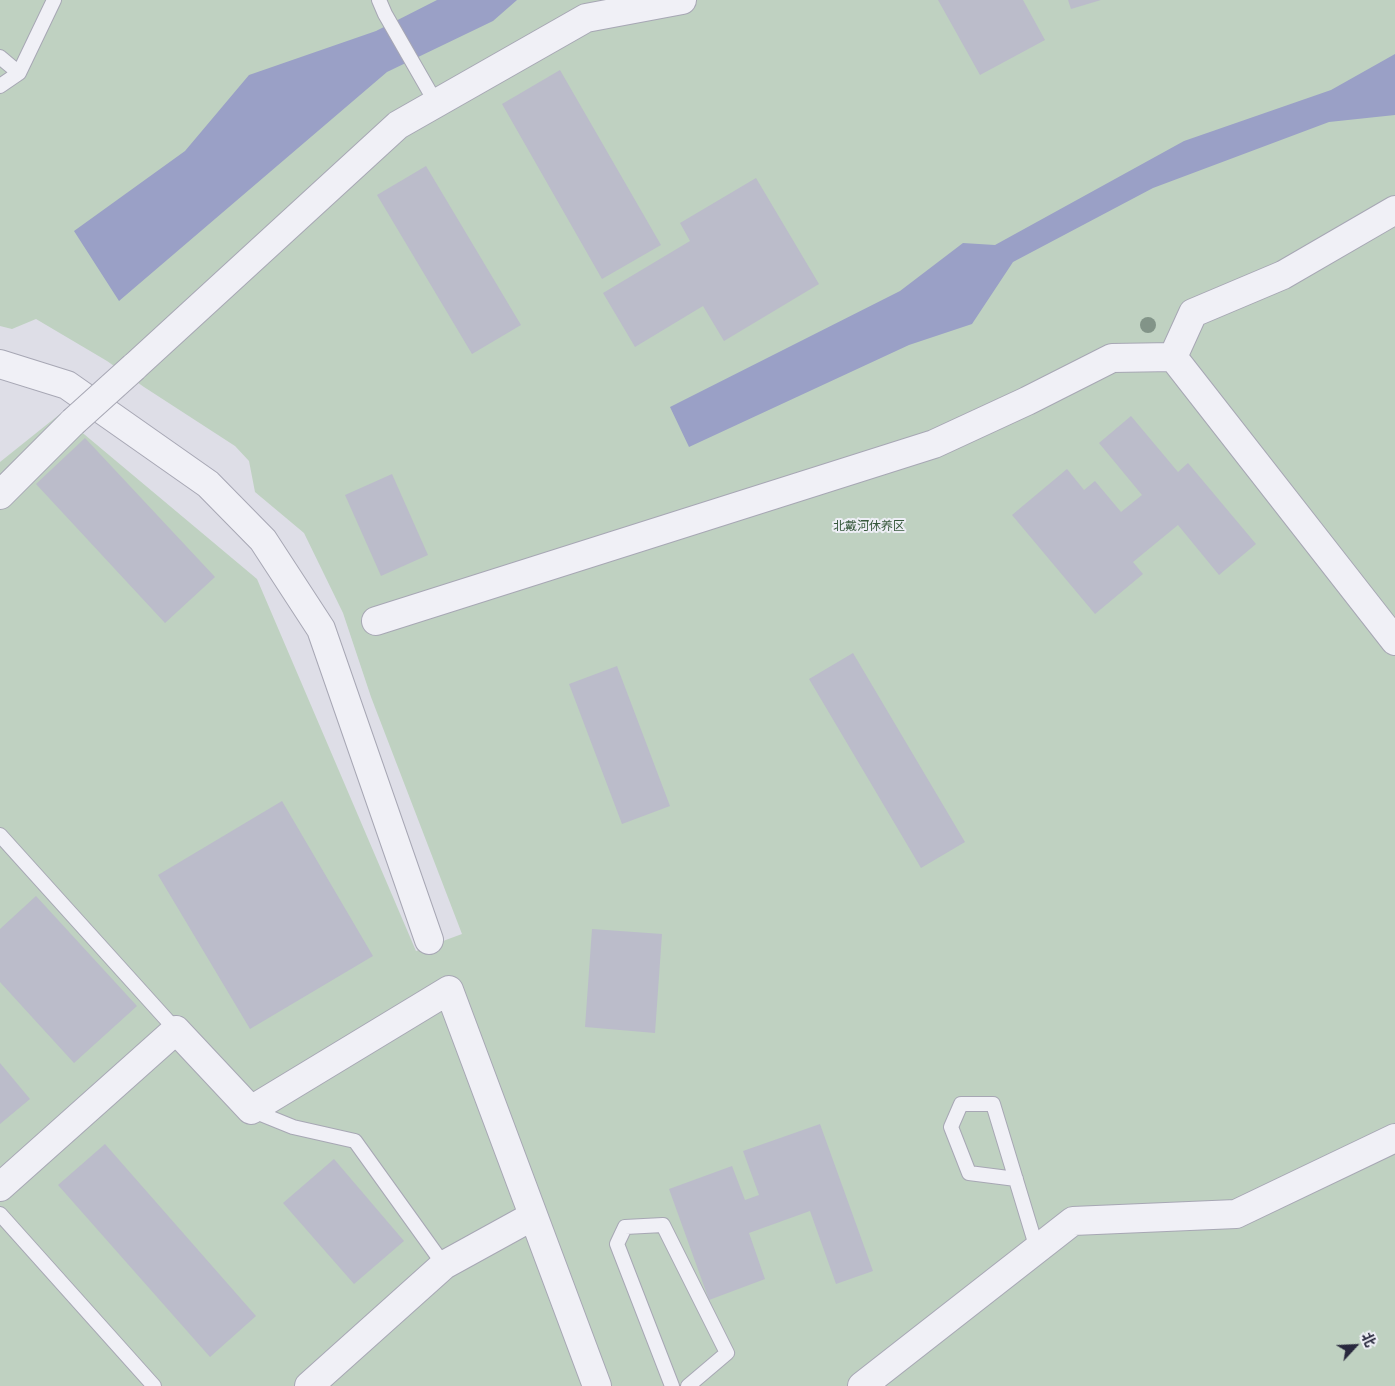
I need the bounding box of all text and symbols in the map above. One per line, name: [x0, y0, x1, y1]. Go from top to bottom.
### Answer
park label: 北戴河休养区: [833, 520, 905, 534]
north arrow: [1330, 1321, 1380, 1371]
text: 北: [1357, 1329, 1381, 1350]

